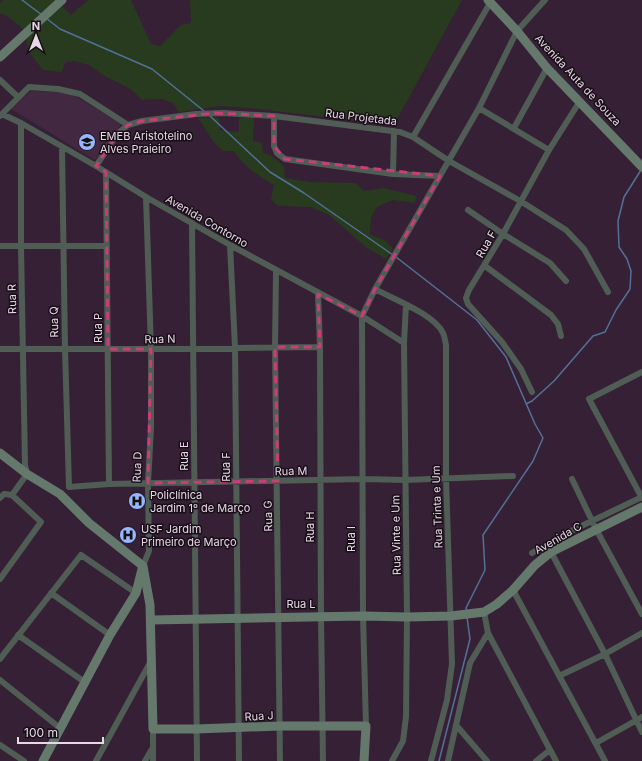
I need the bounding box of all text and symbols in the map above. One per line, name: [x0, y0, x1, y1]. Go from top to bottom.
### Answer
north arrow: [16, 16, 56, 56]
text: N: [32, 19, 40, 33]
street label: Avenida Auta de Souza: [532, 31, 624, 129]
street label: Rua Projetada: [324, 106, 398, 128]
place label: EMEB Aristotelino Alves Praieiro: [100, 129, 193, 156]
school or university icon: EMEB Aristotelino Alves Praieiro: [77, 132, 97, 152]
street label: Avenida Contorno: [163, 192, 251, 251]
street label: Rua F: [473, 228, 499, 260]
street label: Rua R: [5, 284, 19, 314]
street label: Rua Q: [47, 306, 61, 338]
street label: Rua P: [91, 313, 105, 343]
street label: Rua N: [144, 332, 176, 346]
street label: Rua E: [177, 441, 191, 471]
street label: Rua D: [129, 451, 145, 483]
street label: Rua F: [219, 452, 233, 482]
street label: Rua M: [274, 464, 308, 478]
street label: Rua Trinta e Um: [429, 465, 445, 549]
place label: Policlínica Jardim 1º de Março: [150, 488, 251, 515]
hospital icon: Policlínica Jardim 1º de Março: [127, 491, 147, 511]
street label: Rua Vinte e Um: [388, 495, 404, 575]
street label: Rua G: [261, 500, 275, 532]
street label: Rua H: [303, 511, 317, 543]
street label: Avenida C: [532, 519, 584, 557]
place label: USF Jardim Primeiro de Março: [141, 522, 237, 549]
hospital icon: USF Jardim Primeiro de Março: [118, 525, 138, 545]
street label: Rua I: [344, 526, 358, 552]
street label: Rua L: [286, 597, 316, 611]
street label: Rua J: [244, 708, 274, 724]
scale bar: [18, 719, 103, 745]
text: 100 m: [24, 725, 58, 740]

